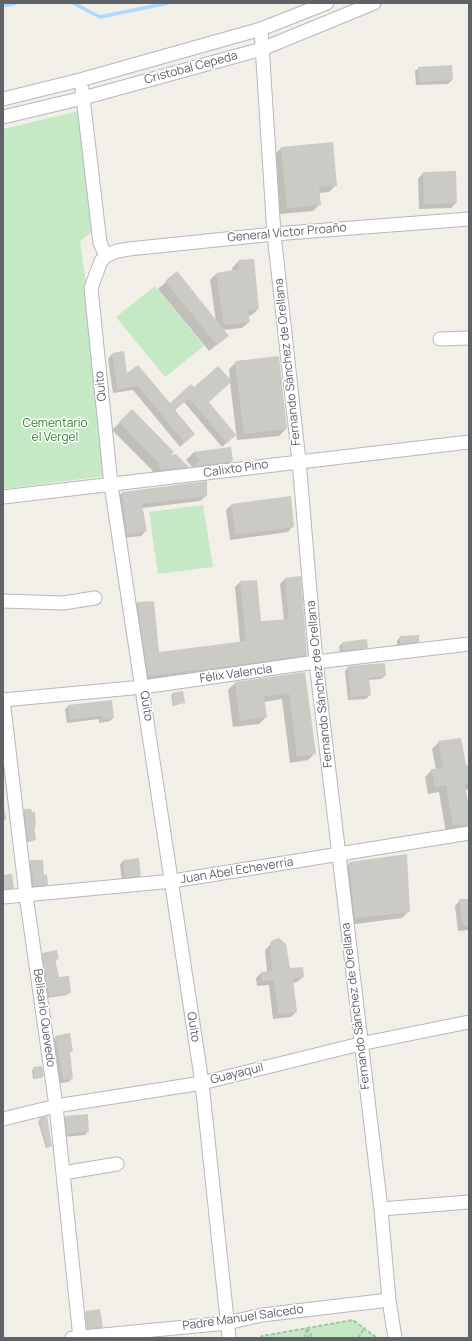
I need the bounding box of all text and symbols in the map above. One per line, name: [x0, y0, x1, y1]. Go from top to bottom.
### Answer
street label: Cristobal Cepeda: [143, 49, 239, 87]
street label: General Victor Proaño: [227, 221, 347, 245]
street label: Fernando Sánchez de Orellana: [272, 278, 304, 446]
street label: Quito: [92, 370, 110, 402]
park label: Cementario el Vergel: [22, 417, 88, 445]
street label: Calixto Pino: [203, 457, 269, 481]
street label: Fernando Sánchez de Orellana: [304, 600, 336, 768]
street label: Félix Valencia: [199, 662, 273, 686]
street label: Quito: [137, 690, 155, 722]
street label: Juan Abel Echeverría: [179, 855, 295, 887]
street label: Fernando Sánchez de Orellana: [339, 922, 373, 1090]
street label: Belisario Quevedo: [30, 968, 58, 1068]
street label: Quito: [184, 1011, 202, 1043]
street label: Guayaquil: [209, 1060, 265, 1088]
street label: Padre Manuel Salcedo: [182, 1302, 304, 1334]

